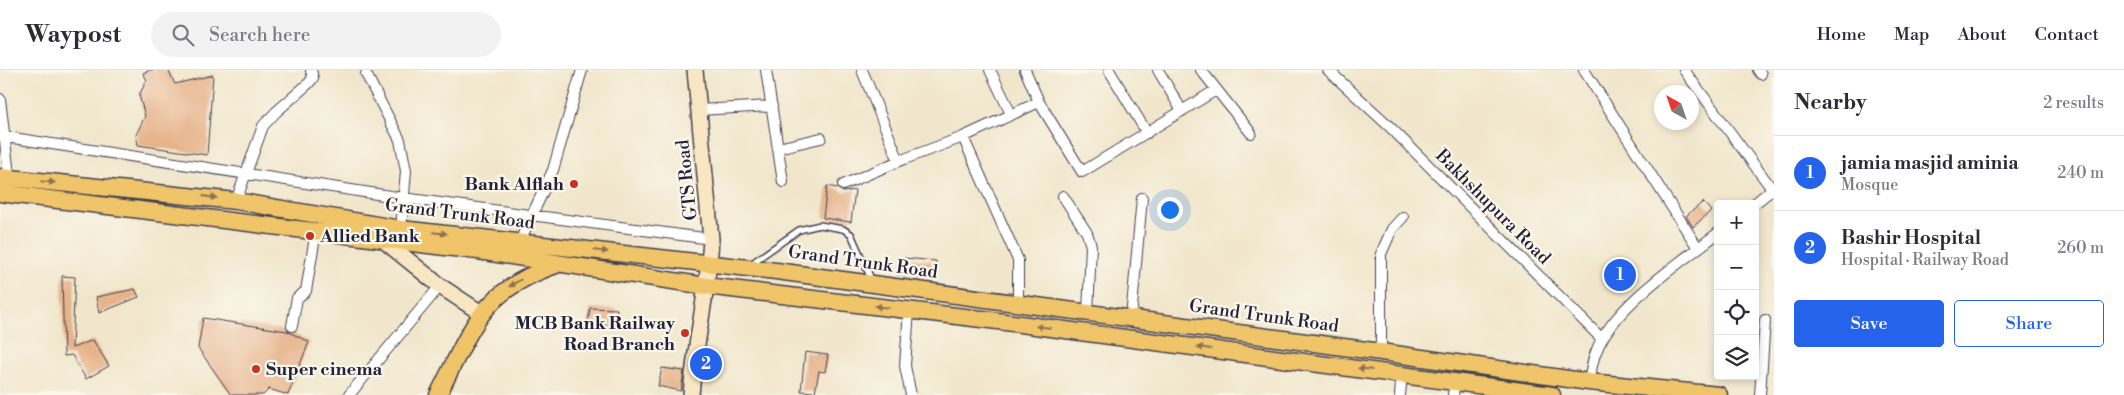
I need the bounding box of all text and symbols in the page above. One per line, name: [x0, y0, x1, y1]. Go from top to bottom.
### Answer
search box: [151, 12, 501, 57]
text: Waypost: [25, 20, 121, 50]
icon: search: [169, 21, 197, 49]
text: Search here: [209, 23, 310, 47]
text: Home: [1817, 23, 1866, 46]
text: Map: [1894, 23, 1930, 46]
text: About: [1958, 23, 2007, 46]
text: Contact: [2035, 23, 2099, 46]
north arrow: [1654, 85, 1699, 130]
text: Nearby: [1794, 90, 1867, 116]
text: 2 results: [2043, 93, 2104, 113]
street label: GTS Road: [671, 138, 703, 222]
street label: Bakhshupura Road: [1430, 144, 1556, 270]
text: jamia masjid aminia: [1841, 151, 2018, 175]
text: 1: [1806, 163, 1814, 183]
text: 240 m: [2057, 163, 2104, 183]
place label: Bank Alflah: [465, 173, 564, 196]
text: Mosque: [1841, 175, 1898, 195]
one-way arrow: [41, 178, 57, 186]
marker: Bank Alflah: [568, 178, 580, 190]
one-way arrow: [203, 193, 219, 201]
street label: Grand Trunk Road: [384, 193, 537, 235]
your location: [1157, 197, 1183, 223]
map controls: [1714, 200, 1759, 380]
button: +: [1714, 200, 1759, 245]
place label: Allied Bank: [319, 225, 421, 248]
text: Bashir Hospital: [1841, 226, 1981, 250]
one-way arrow: [432, 229, 448, 237]
marker: Allied Bank: [304, 230, 316, 242]
text: 2: [1805, 238, 1815, 258]
text: 260 m: [2057, 238, 2104, 258]
street label: Grand Trunk Road: [787, 240, 940, 284]
button: −: [1714, 245, 1759, 290]
one-way arrow: [594, 247, 610, 255]
text: Hospital · Railway Road: [1841, 250, 2009, 270]
pin: 1: [1604, 256, 1636, 294]
one-way arrow: [509, 278, 522, 287]
button: locate: [1714, 290, 1759, 335]
street label: Grand Trunk Road: [1188, 294, 1341, 338]
button: Save: [1794, 300, 1944, 347]
button: Share: [1954, 300, 2104, 347]
one-way arrow: [874, 303, 890, 311]
place label: MCB Bank Railway Road Branch: [514, 312, 676, 356]
one-way arrow: [1035, 323, 1051, 331]
marker: MCB Bank Railway Road Branch: [679, 327, 691, 339]
button: layers: [1714, 335, 1759, 380]
one-way arrow: [1196, 344, 1212, 352]
pin: 2: [690, 345, 722, 383]
place label: Super cinema: [266, 358, 383, 381]
marker: Super cinema: [250, 363, 262, 375]
one-way arrow: [1357, 365, 1373, 373]

